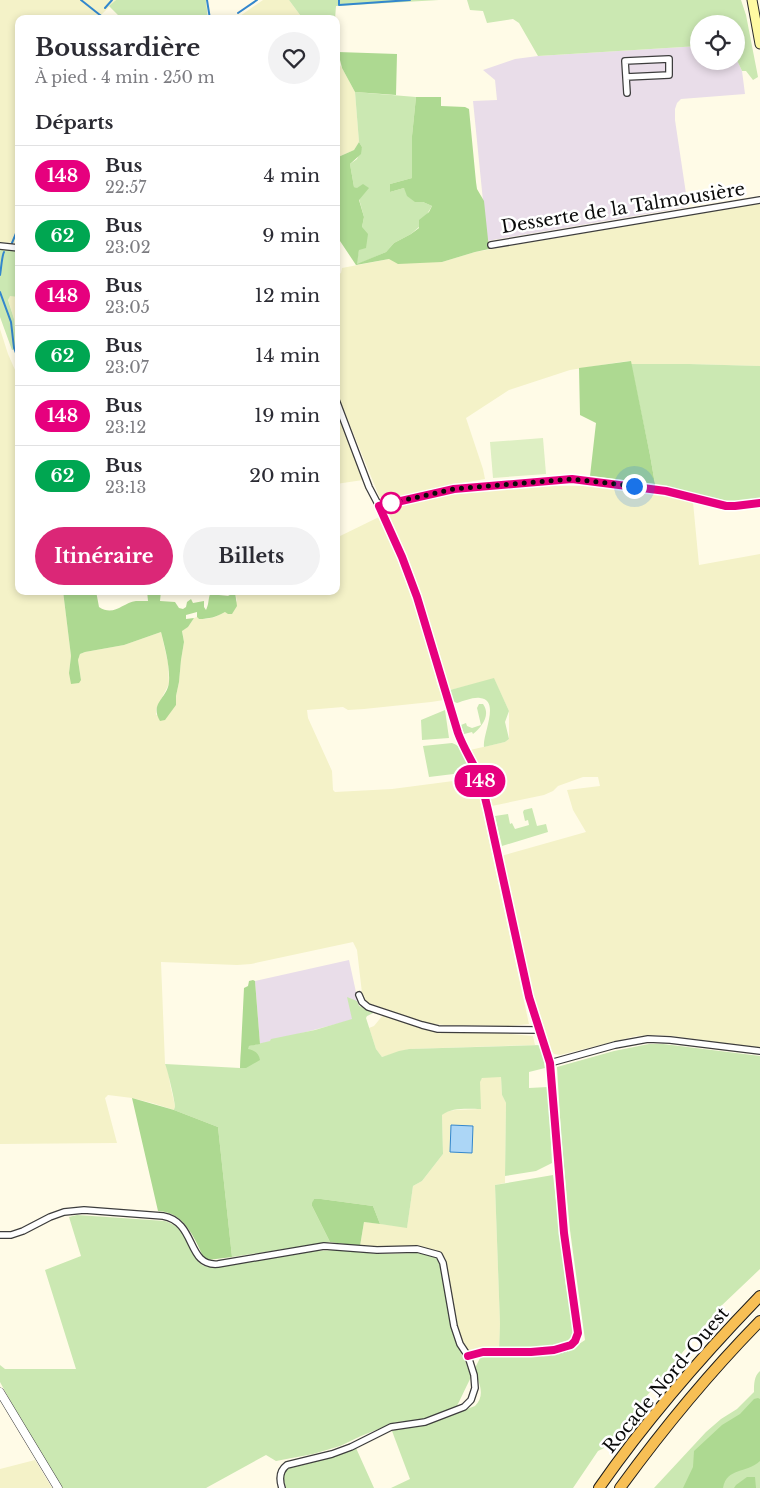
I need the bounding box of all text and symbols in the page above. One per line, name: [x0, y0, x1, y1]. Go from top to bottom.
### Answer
map controls: [690, 15, 745, 70]
button: locate: [690, 15, 745, 70]
button: heart: [268, 32, 320, 84]
text: Boussardière: [35, 33, 200, 62]
text: À pied · 4 min · 250 m: [35, 67, 215, 87]
text: Départs: [35, 111, 113, 134]
text: Bus: [105, 154, 142, 177]
text: 4 min: [263, 164, 320, 187]
text: 148: [47, 165, 78, 187]
text: 22:57: [105, 177, 146, 197]
street label: Desserte de la Talmousière: [500, 178, 746, 238]
text: Bus: [105, 214, 142, 237]
text: 9 min: [262, 224, 320, 247]
text: 62: [51, 225, 74, 247]
text: 23:02: [105, 237, 151, 257]
text: Bus: [105, 274, 142, 297]
text: 12 min: [254, 284, 320, 307]
text: 148: [47, 285, 78, 307]
text: 23:05: [105, 297, 150, 317]
text: Bus: [105, 334, 142, 357]
text: 14 min: [255, 344, 320, 367]
text: 62: [51, 345, 74, 367]
text: 23:07: [105, 357, 149, 377]
text: Bus: [105, 394, 142, 417]
text: 19 min: [254, 404, 320, 427]
text: 148: [47, 405, 78, 427]
text: 23:12: [105, 417, 146, 437]
text: Bus: [105, 454, 142, 477]
text: 20 min: [249, 464, 320, 487]
text: 62: [51, 465, 74, 487]
your location: [622, 474, 647, 499]
text: 23:13: [105, 477, 146, 497]
unlabelled marker: [380, 492, 402, 514]
button: Itinéraire: [35, 527, 173, 585]
button: Billets: [183, 527, 320, 585]
line badge: 148: [451, 765, 509, 797]
text: 148: [464, 770, 496, 792]
street label: Rocade Nord-Ouest: [599, 1302, 734, 1457]

